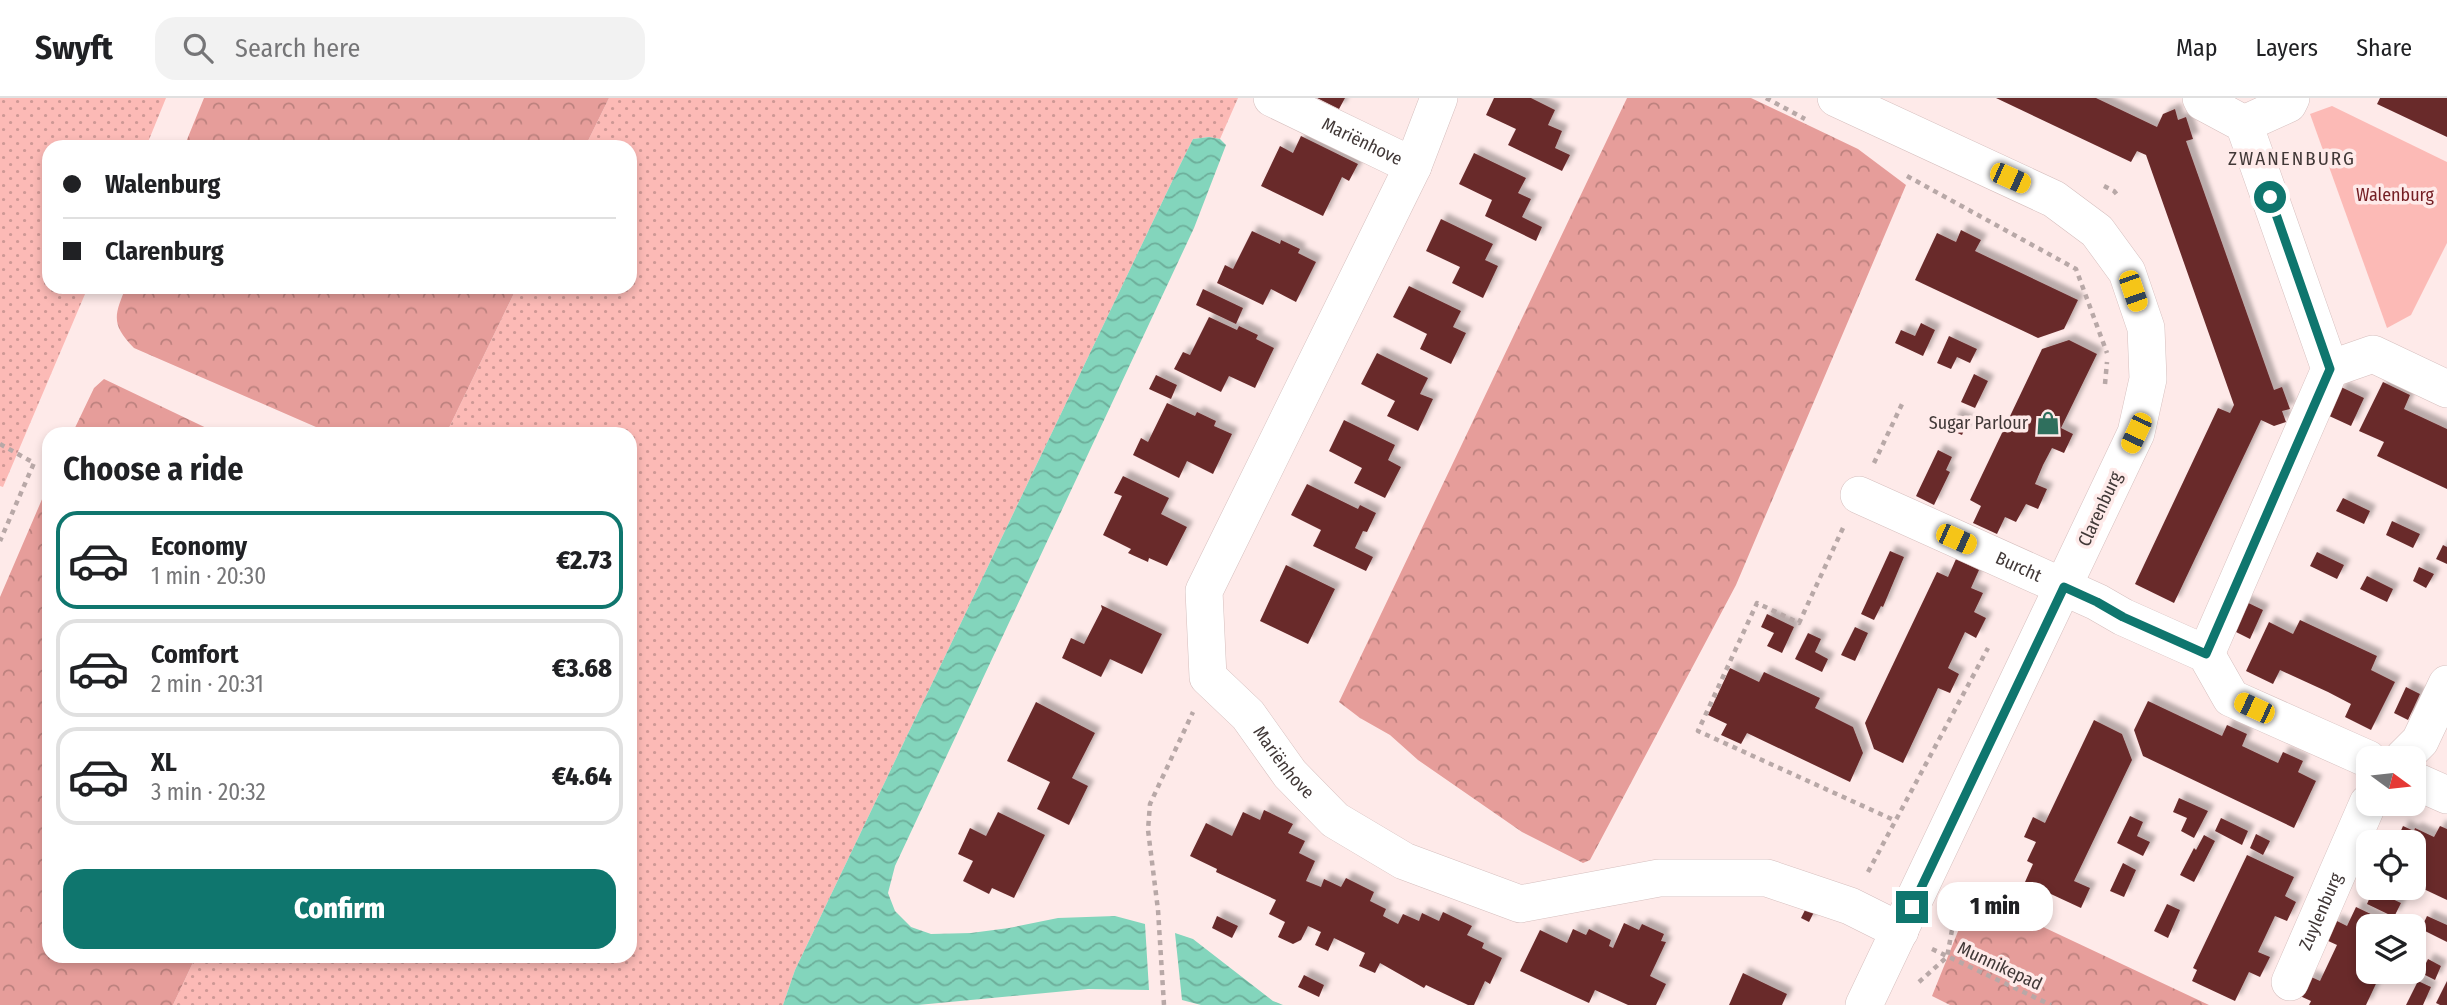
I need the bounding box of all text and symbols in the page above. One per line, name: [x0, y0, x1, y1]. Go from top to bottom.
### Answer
search box: [155, 17, 645, 80]
text: Swyft: [35, 28, 113, 68]
icon: search: [179, 29, 217, 67]
text: Search here: [235, 33, 360, 64]
text: Map: [2176, 34, 2218, 62]
text: Layers: [2256, 34, 2318, 62]
text: Share: [2356, 34, 2412, 62]
street label: Mariënhove: [1318, 113, 1406, 170]
district label: ZWANENBURG: [2228, 147, 2356, 170]
car: [1987, 160, 2034, 196]
text: Walenburg: [105, 169, 221, 200]
route start: [2254, 181, 2286, 213]
park label: Walenburg: [2356, 184, 2435, 206]
text: Clarenburg: [105, 236, 224, 267]
car: [2117, 268, 2150, 314]
shop icon: Sugar Parlour: [2034, 409, 2062, 437]
car: [2118, 410, 2155, 456]
place label: Sugar Parlour: [1929, 412, 2029, 434]
text: Choose a ride: [63, 450, 244, 488]
street label: Clarenburg: [2073, 468, 2127, 550]
car: [1933, 521, 1980, 557]
icon: car: [67, 529, 130, 592]
text: Economy: [151, 531, 247, 562]
text: €2.73: [556, 545, 612, 576]
street label: Burcht: [1992, 547, 2045, 587]
text: 1 min · 20:30: [151, 562, 266, 590]
icon: car: [67, 637, 130, 700]
text: Comfort: [151, 639, 239, 670]
text: €3.68: [552, 653, 612, 684]
text: 2 min · 20:31: [151, 670, 264, 698]
car: [2231, 690, 2278, 726]
street label: Mariënhove: [1248, 722, 1319, 803]
icon: car: [67, 745, 130, 808]
north arrow: [2356, 746, 2426, 816]
map controls: [2356, 746, 2426, 984]
text: XL: [151, 747, 177, 778]
text: €4.64: [552, 761, 612, 792]
text: 3 min · 20:32: [151, 778, 266, 806]
button: locate: [2356, 830, 2426, 900]
button: Confirm: [63, 869, 616, 949]
street label: Zuylenburg: [2294, 869, 2347, 953]
callout: 1 min: [1937, 882, 2052, 932]
route end: [1896, 891, 1928, 923]
text: 1 min: [1970, 892, 2020, 920]
button: layers: [2356, 914, 2426, 984]
street label: Munnikepad: [1954, 937, 2046, 995]

